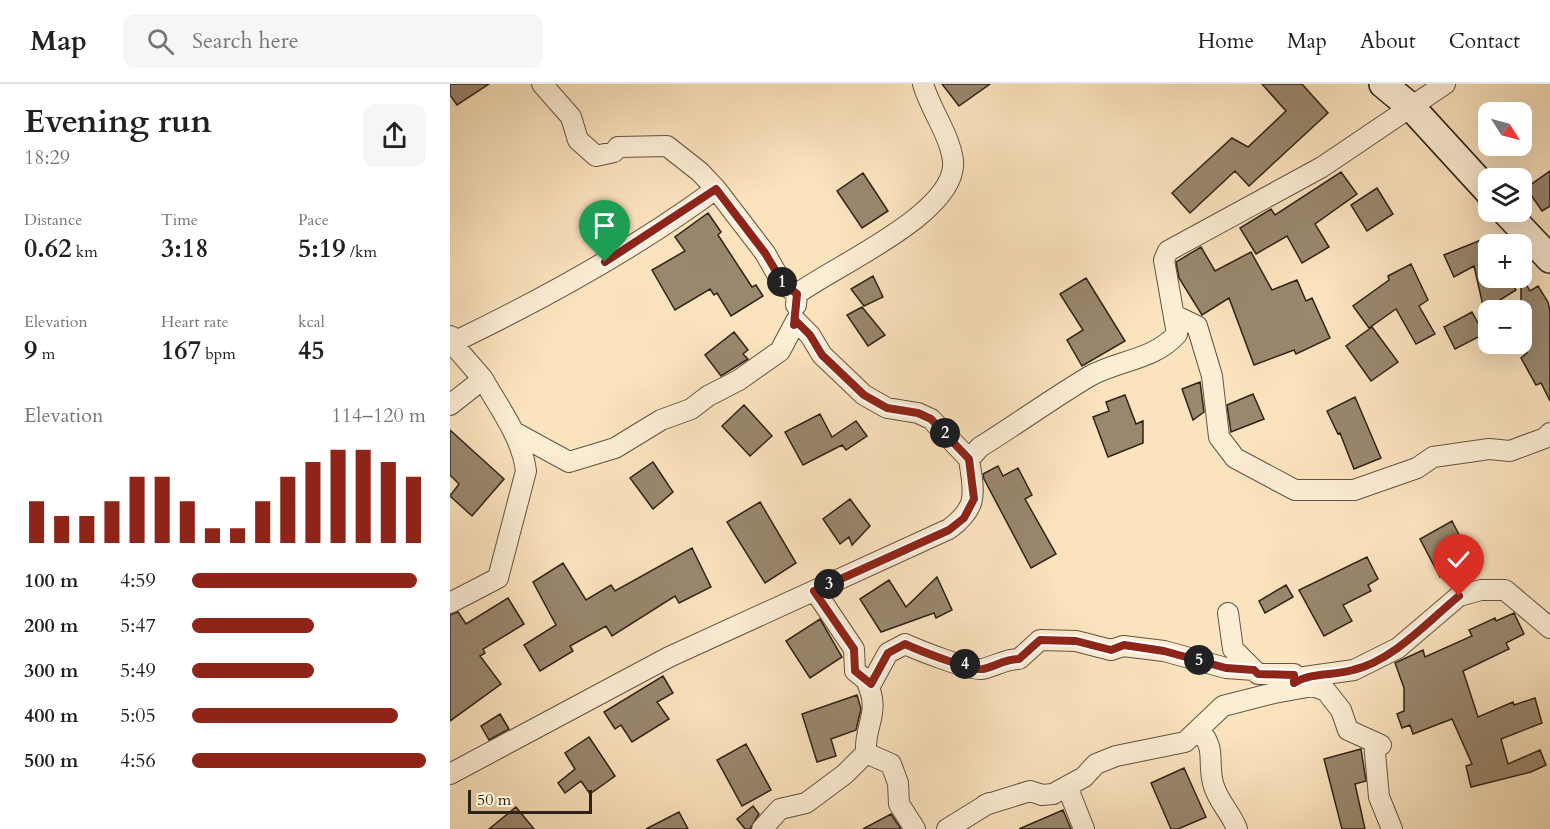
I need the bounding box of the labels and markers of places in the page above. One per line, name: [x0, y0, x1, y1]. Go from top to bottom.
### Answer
pin: [579, 200, 630, 262]
pin: 1: [767, 267, 797, 297]
pin: 2: [930, 418, 960, 448]
pin: [1433, 534, 1484, 596]
pin: 3: [814, 569, 844, 599]
pin: 5: [1184, 645, 1214, 675]
pin: 4: [950, 649, 980, 679]

